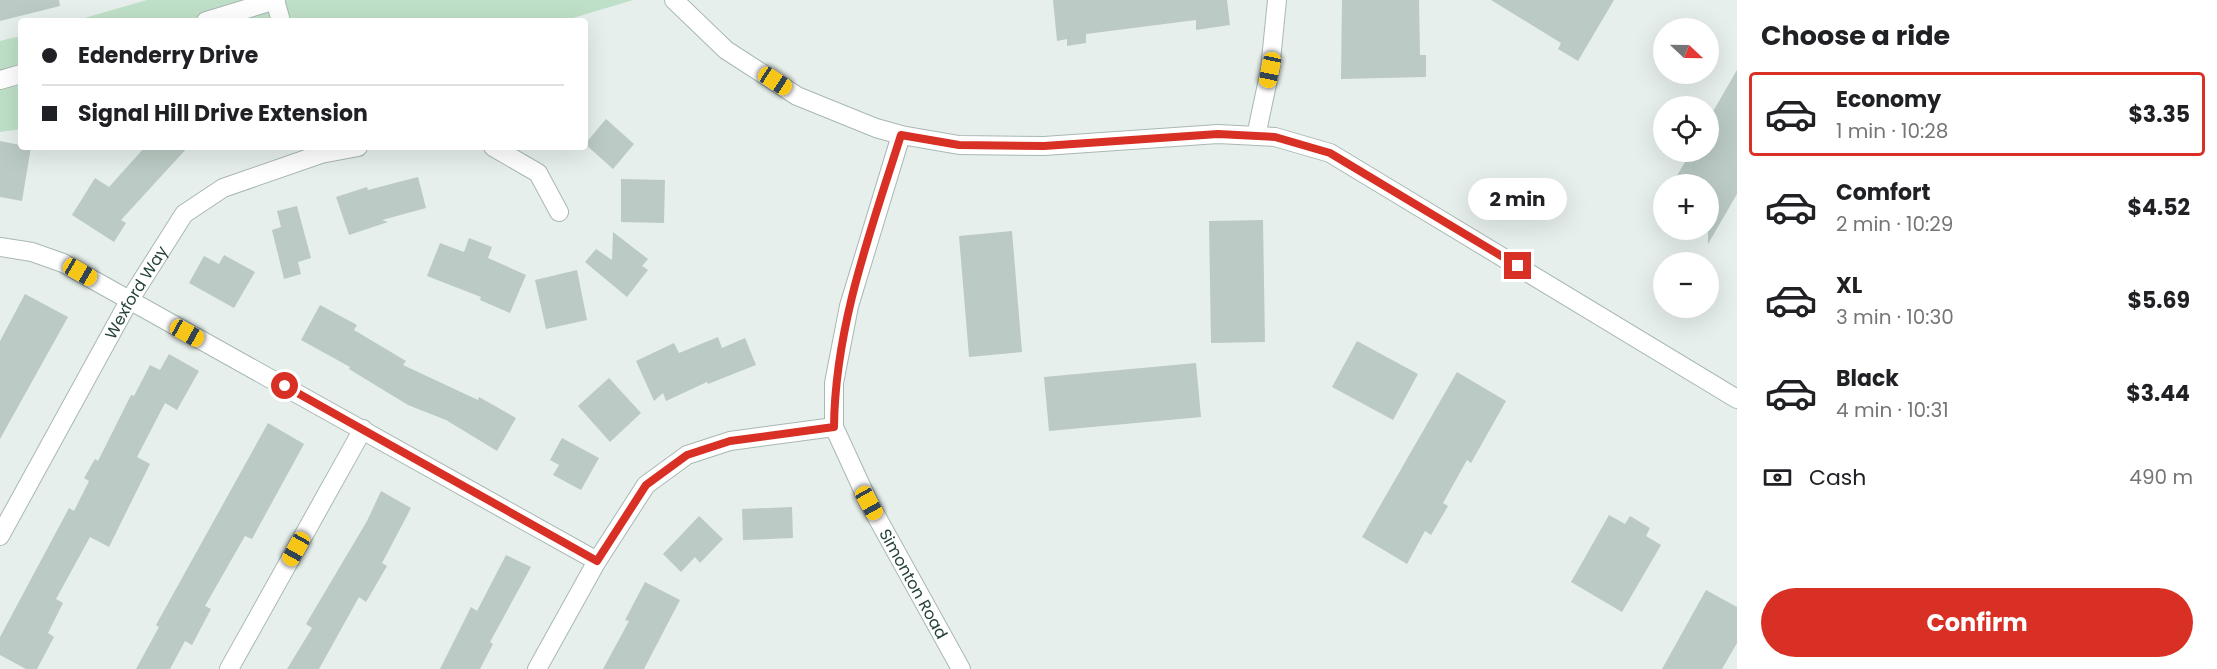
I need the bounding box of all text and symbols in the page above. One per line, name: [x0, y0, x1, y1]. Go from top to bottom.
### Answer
text: Choose a ride: [1761, 17, 1950, 54]
north arrow: [1653, 18, 1719, 84]
map controls: [1653, 18, 1719, 318]
text: Edenderry Drive: [78, 40, 258, 71]
car: [1257, 51, 1283, 89]
car: [755, 64, 795, 98]
text: Economy: [1836, 84, 1941, 115]
icon: car: [1764, 87, 1818, 141]
button: locate: [1653, 96, 1719, 162]
text: Signal Hill Drive Extension: [78, 98, 368, 129]
text: $3.35: [2128, 99, 2190, 130]
text: 1 min · 10:28: [1836, 117, 1948, 145]
button: +: [1653, 174, 1719, 240]
text: Comfort: [1836, 177, 1930, 208]
callout: 2 min: [1468, 179, 1568, 221]
icon: car: [1764, 180, 1818, 234]
text: 2 min: [1489, 185, 1546, 213]
text: $4.52: [2128, 192, 2190, 223]
text: 2 min · 10:29: [1836, 210, 1953, 238]
street label: Wexford Way: [99, 241, 173, 343]
route end: [1504, 252, 1531, 279]
button: −: [1653, 252, 1719, 318]
car: [60, 255, 100, 289]
text: XL: [1836, 270, 1862, 301]
icon: car: [1764, 273, 1818, 327]
text: $5.69: [2127, 285, 2190, 316]
text: 3 min · 10:30: [1836, 303, 1954, 331]
car: [167, 316, 207, 350]
text: Black: [1836, 363, 1899, 394]
icon: car: [1764, 366, 1818, 420]
route start: [271, 372, 298, 399]
text: $3.44: [2126, 378, 2190, 409]
text: 4 min · 10:31: [1836, 396, 1949, 424]
icon: cash: [1761, 461, 1794, 494]
text: Cash: [1809, 462, 1866, 493]
text: 490 m: [2129, 463, 2193, 491]
car: [852, 483, 886, 523]
street label: Simonton Road: [873, 525, 953, 643]
car: [279, 529, 313, 569]
button: Confirm: [1761, 588, 2193, 657]

